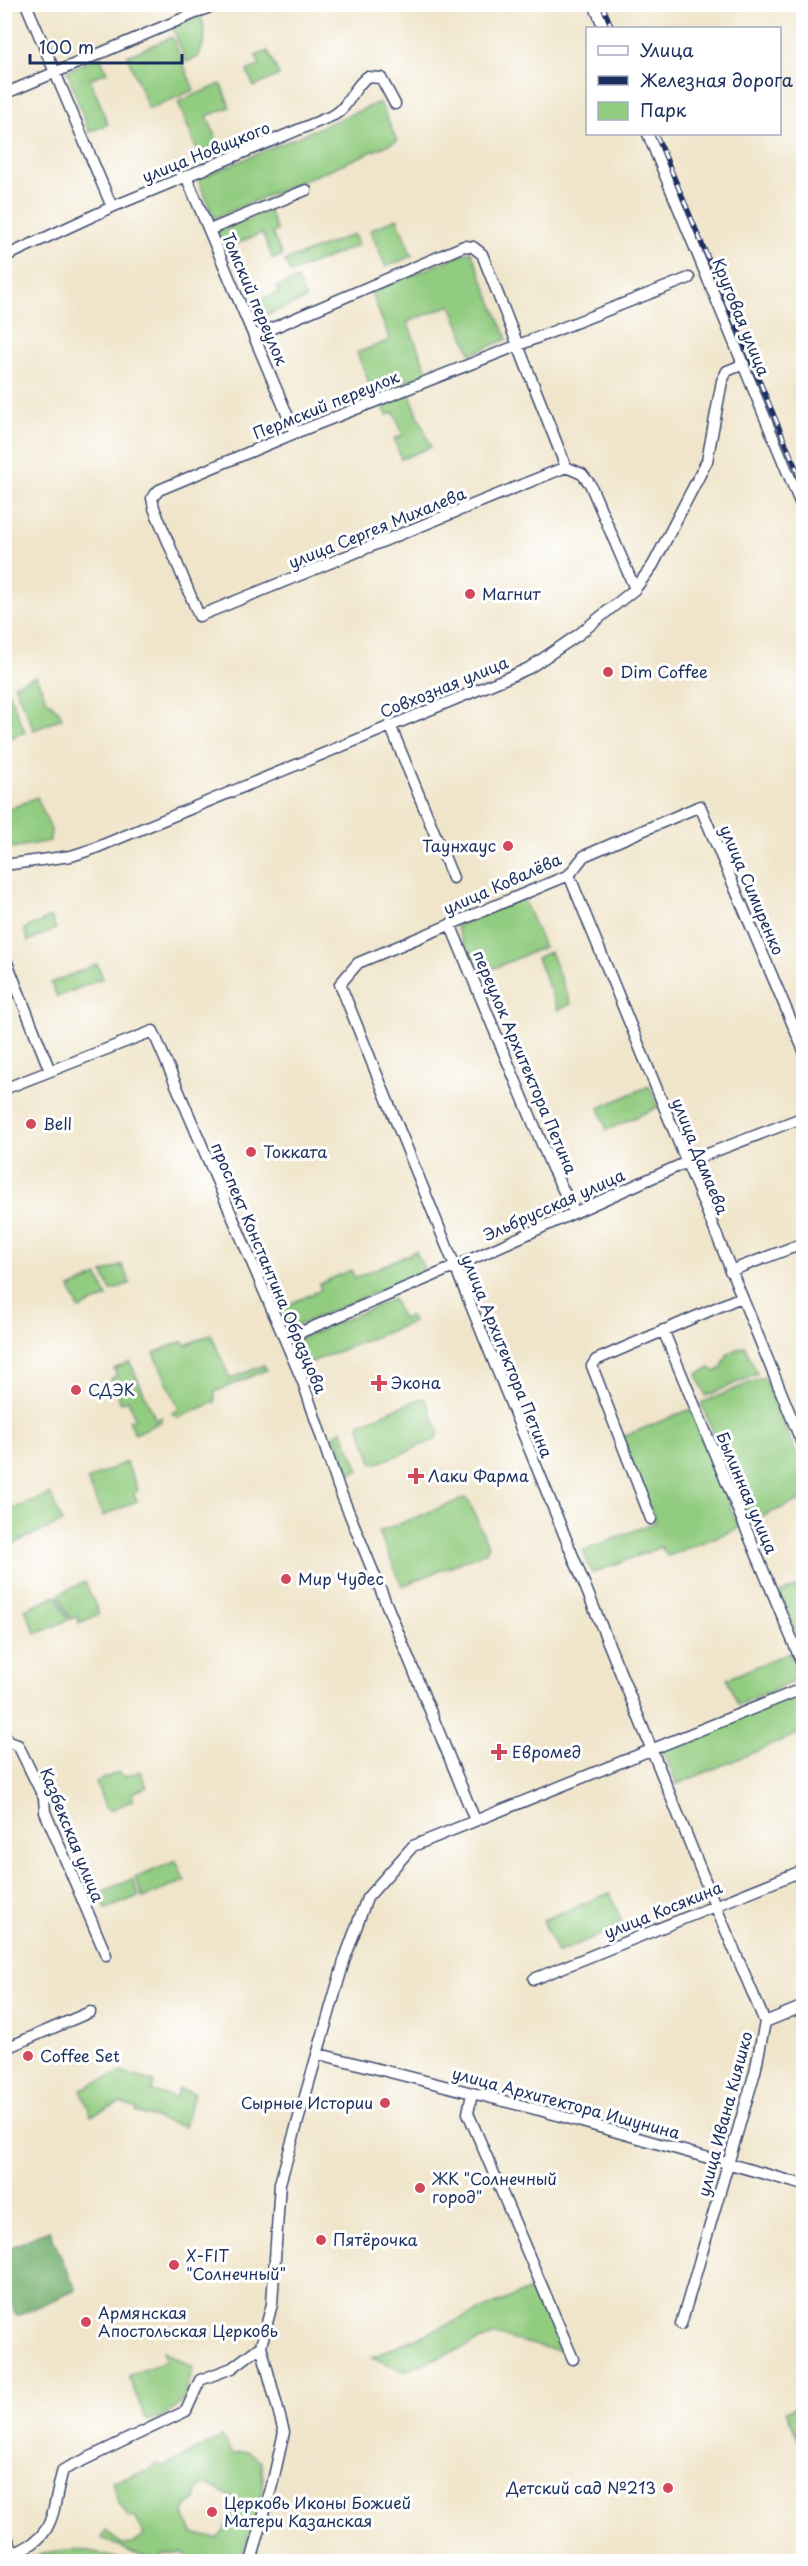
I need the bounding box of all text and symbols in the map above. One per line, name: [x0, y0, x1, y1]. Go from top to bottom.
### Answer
scale bar: [30, 27, 182, 65]
legend: [586, 27, 781, 135]
text: 100 m: [39, 33, 94, 60]
text: Улица: [640, 36, 694, 63]
text: Железная дорога: [640, 66, 794, 93]
text: Парк: [640, 96, 687, 123]
street label: улица Новицкого: [138, 114, 273, 188]
street label: Томский переулок: [217, 228, 295, 369]
street label: Круговая улица: [707, 254, 777, 379]
street label: Пермский переулок: [249, 364, 403, 444]
street label: улица Сергея Михалева: [284, 480, 469, 574]
place label: Магнит: [482, 581, 542, 605]
marker: Магнит: [463, 587, 477, 601]
street label: Совхозная улица: [376, 649, 511, 723]
place label: Dim Coffee: [620, 659, 708, 683]
marker: Dim Coffee: [601, 665, 615, 679]
street label: улица Симиренко: [715, 821, 791, 958]
place label: Таунхаус: [422, 833, 496, 857]
marker: Таунхаус: [501, 839, 515, 853]
street label: улица Ковалёва: [439, 846, 565, 920]
street label: переулок Архитектора Петина: [468, 946, 584, 1177]
street label: улица Дамаева: [667, 1094, 735, 1218]
place label: Bell: [43, 1111, 72, 1135]
marker: Bell: [24, 1117, 38, 1131]
street label: проспект Константина Образцова: [206, 1138, 334, 1397]
place label: Токката: [263, 1139, 327, 1163]
marker: Токката: [244, 1145, 258, 1159]
street label: Эльбрусская улица: [479, 1162, 628, 1246]
street label: улица Архитектора Петина: [456, 1250, 560, 1461]
place label: Экона: [391, 1370, 441, 1394]
marker: Экона: [372, 1376, 386, 1390]
place label: СДЭК: [88, 1377, 135, 1401]
marker: СДЭК: [69, 1383, 83, 1397]
street label: Былинная улица: [711, 1428, 784, 1557]
place label: Лаки Фарма: [428, 1463, 529, 1487]
marker: Лаки Фарма: [409, 1469, 423, 1483]
place label: Мир Чудес: [298, 1566, 384, 1590]
marker: Мир Чудес: [279, 1572, 293, 1586]
place label: Евромед: [512, 1739, 581, 1763]
marker: Евромед: [490, 1743, 508, 1761]
street label: Казбекская улица: [35, 1764, 111, 1905]
street label: улица Косякина: [600, 1874, 725, 1944]
street label: улица Ивана Кияшко: [690, 2028, 758, 2199]
place label: Coffee Set: [40, 2043, 120, 2067]
marker: Coffee Set: [21, 2049, 35, 2063]
street label: улица Архитектора Ишунина: [450, 2060, 683, 2144]
place label: Сырные Истории: [241, 2090, 373, 2114]
marker: Сырные Истории: [378, 2096, 392, 2110]
place label: ЖК "Солнечный город": [431, 2166, 557, 2208]
marker: ЖК "Солнечный город": [413, 2181, 427, 2195]
place label: Пятёрочка: [333, 2227, 418, 2251]
marker: Пятёрочка: [314, 2233, 328, 2247]
place label: X-FIT "Солнечный": [186, 2243, 286, 2285]
marker: X-FIT "Солнечный": [167, 2258, 181, 2272]
place label: Армянская Апостольская Церковь: [98, 2300, 278, 2342]
marker: Армянская Апостольская Церковь: [79, 2315, 93, 2329]
place label: Детский сад №213: [505, 2475, 656, 2499]
marker: Детский сад №213: [661, 2481, 675, 2495]
place label: Церковь Иконы Божией Матери Казанская: [224, 2490, 411, 2532]
marker: Церковь Иконы Божией Матери Казанская: [205, 2505, 219, 2519]

